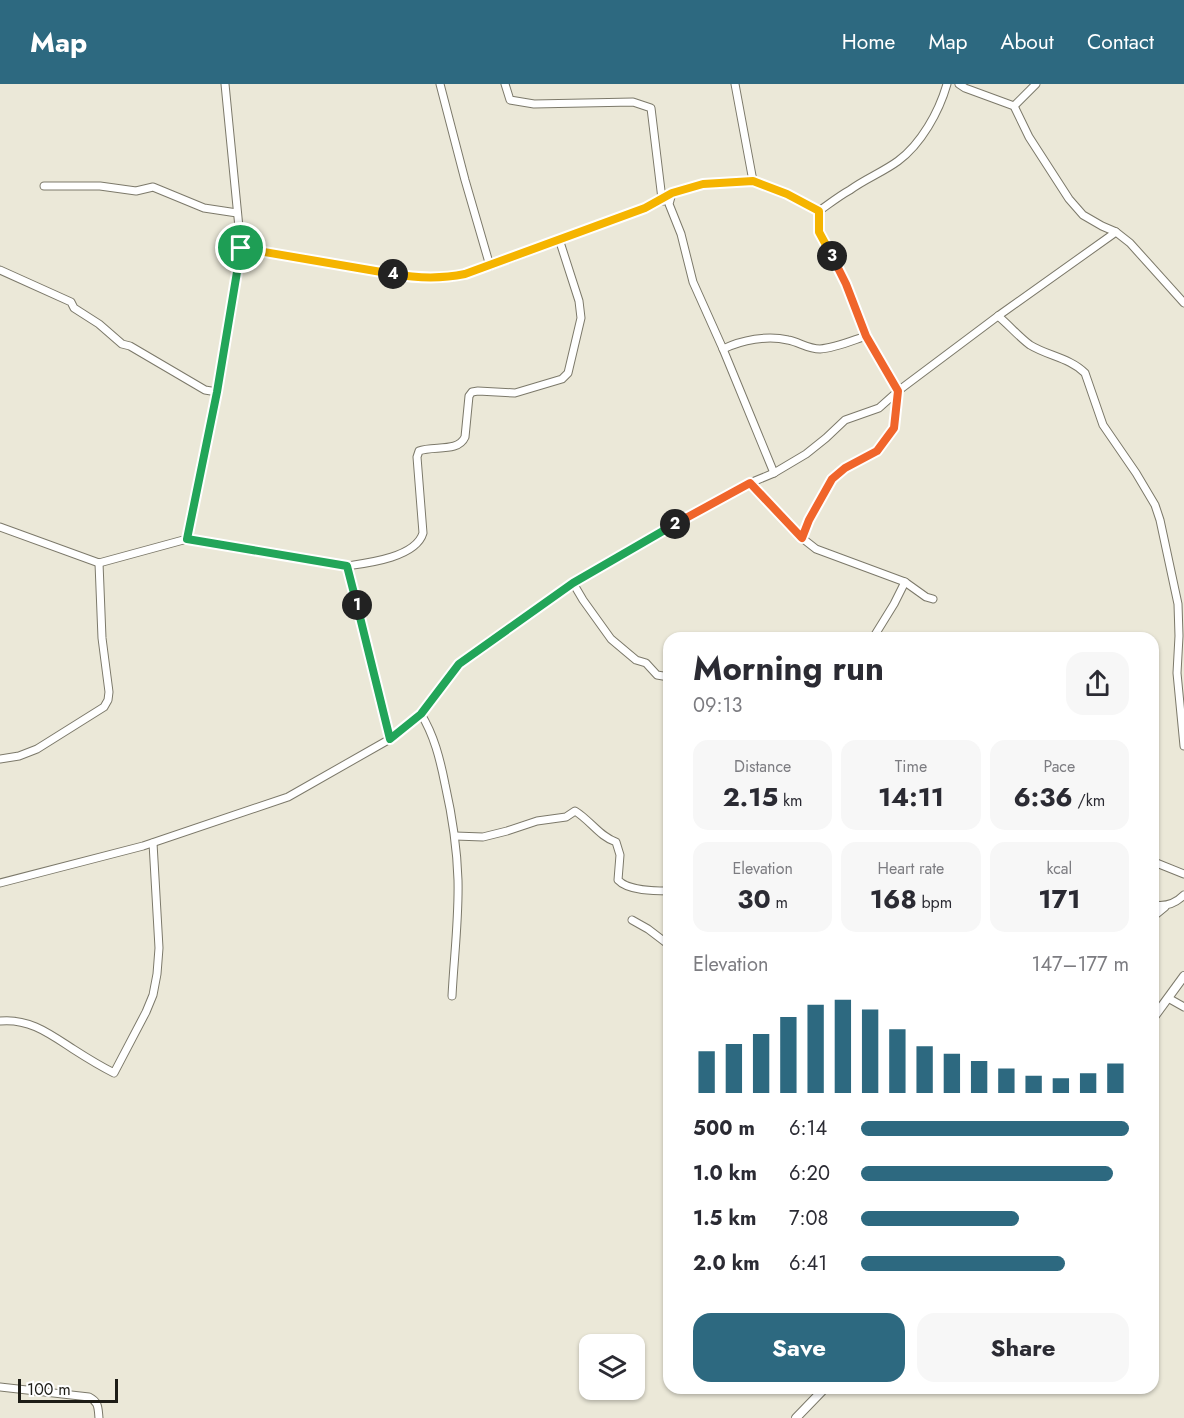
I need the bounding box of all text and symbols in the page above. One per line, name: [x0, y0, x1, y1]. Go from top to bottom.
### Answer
text: Map: [30, 22, 87, 63]
text: Home: [842, 27, 895, 57]
text: Map: [928, 27, 968, 57]
text: About: [1001, 27, 1054, 57]
text: Contact: [1087, 27, 1154, 57]
pin: [215, 222, 266, 273]
icon: arrive: [224, 231, 257, 264]
pin: 3: [817, 241, 847, 271]
text: 3: [827, 244, 837, 267]
pin: 4: [378, 259, 408, 289]
text: 4: [387, 262, 399, 285]
pin: 2: [660, 509, 690, 539]
text: 2: [670, 512, 680, 535]
pin: 1: [342, 590, 372, 620]
text: 1: [353, 593, 361, 616]
text: Morning run: [693, 645, 884, 692]
button: share: [1066, 652, 1129, 715]
text: 09:13: [693, 691, 742, 720]
text: Distance: [734, 755, 791, 778]
text: Time: [895, 755, 927, 778]
text: Pace: [1043, 755, 1075, 778]
text: 2.15: [723, 778, 778, 816]
text: 14:11: [878, 778, 944, 816]
text: 6:36: [1013, 778, 1073, 816]
text: km: [778, 789, 803, 812]
text: /km: [1073, 789, 1105, 812]
text: Elevation: [732, 857, 793, 880]
text: Heart rate: [878, 857, 944, 880]
text: kcal: [1046, 857, 1072, 880]
text: 30: [737, 880, 771, 918]
text: 168: [870, 880, 917, 918]
text: 171: [1038, 880, 1080, 918]
text: m: [771, 891, 788, 914]
text: bpm: [917, 891, 952, 914]
text: Elevation: [693, 950, 768, 979]
text: 147–177 m: [1031, 950, 1129, 979]
text: 500 m: [693, 1114, 755, 1143]
text: 6:14: [789, 1114, 827, 1143]
text: 1.0 km: [693, 1159, 757, 1188]
text: 6:20: [789, 1159, 830, 1188]
text: 1.5 km: [693, 1204, 756, 1233]
text: 7:08: [789, 1204, 828, 1233]
text: 2.0 km: [693, 1249, 760, 1278]
text: 6:41: [789, 1249, 827, 1278]
button: Save: [693, 1313, 905, 1382]
button: Share: [917, 1313, 1129, 1382]
map controls: [579, 1334, 645, 1400]
button: layers: [579, 1334, 645, 1400]
scale bar: [18, 1376, 118, 1404]
text: 100 m: [27, 1378, 71, 1401]

